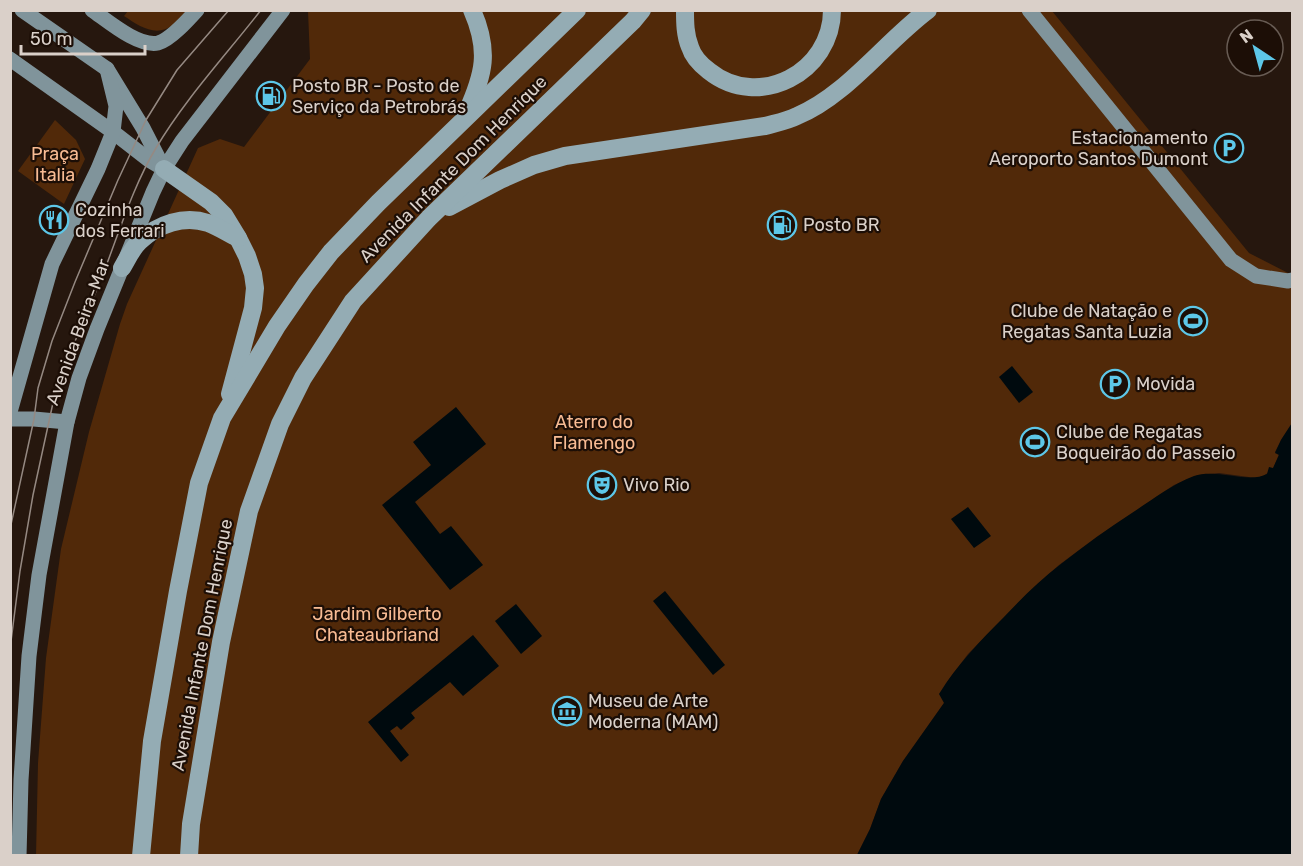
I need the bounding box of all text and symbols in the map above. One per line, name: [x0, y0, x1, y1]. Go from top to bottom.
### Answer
scale bar: [21, 18, 146, 56]
north arrow: [1225, 18, 1285, 78]
text: N: [1236, 25, 1257, 47]
text: 50 m: [30, 28, 73, 50]
street label: Avenida Infante Dom Henrique: [355, 71, 551, 267]
place label: Posto BR - Posto de Serviço da Petrobrás: [292, 75, 466, 118]
fuel station icon: Posto BR - Posto de Serviço da Petrobrás: [255, 80, 287, 112]
place label: Estacionamento Aeroporto Santos Dumont: [989, 127, 1208, 170]
parking icon: Estacionamento Aeroporto Santos Dumont: [1213, 132, 1245, 164]
park label: Praça Italia: [31, 143, 79, 186]
place label: Cozinha dos Ferrari: [75, 199, 165, 242]
restaurant icon: Cozinha dos Ferrari: [38, 204, 70, 236]
fuel station icon: Posto BR: [766, 209, 798, 241]
place label: Posto BR: [803, 214, 880, 236]
street label: Avenida Beira-Mar: [41, 256, 115, 408]
place label: Clube de Natação e Regatas Santa Luzia: [1002, 300, 1172, 343]
sports icon: Clube de Natação e Regatas Santa Luzia: [1177, 305, 1209, 337]
parking icon: Movida: [1099, 368, 1131, 400]
place label: Movida: [1136, 373, 1195, 395]
park label: Aterro do Flamengo: [553, 411, 635, 454]
place label: Clube de Regatas Boqueirão do Passeio: [1056, 421, 1236, 464]
sports icon: Clube de Regatas Boqueirão do Passeio: [1019, 426, 1051, 458]
theatre icon: Vivo Rio: [586, 469, 618, 501]
place label: Vivo Rio: [623, 474, 690, 496]
street label: Avenida Infante Dom Henrique: [167, 517, 237, 773]
park label: Jardim Gilberto Chateaubriand: [312, 603, 442, 646]
place label: Museu de Arte Moderna (MAM): [588, 690, 718, 733]
museum icon: Museu de Arte Moderna (MAM): [551, 695, 583, 727]

